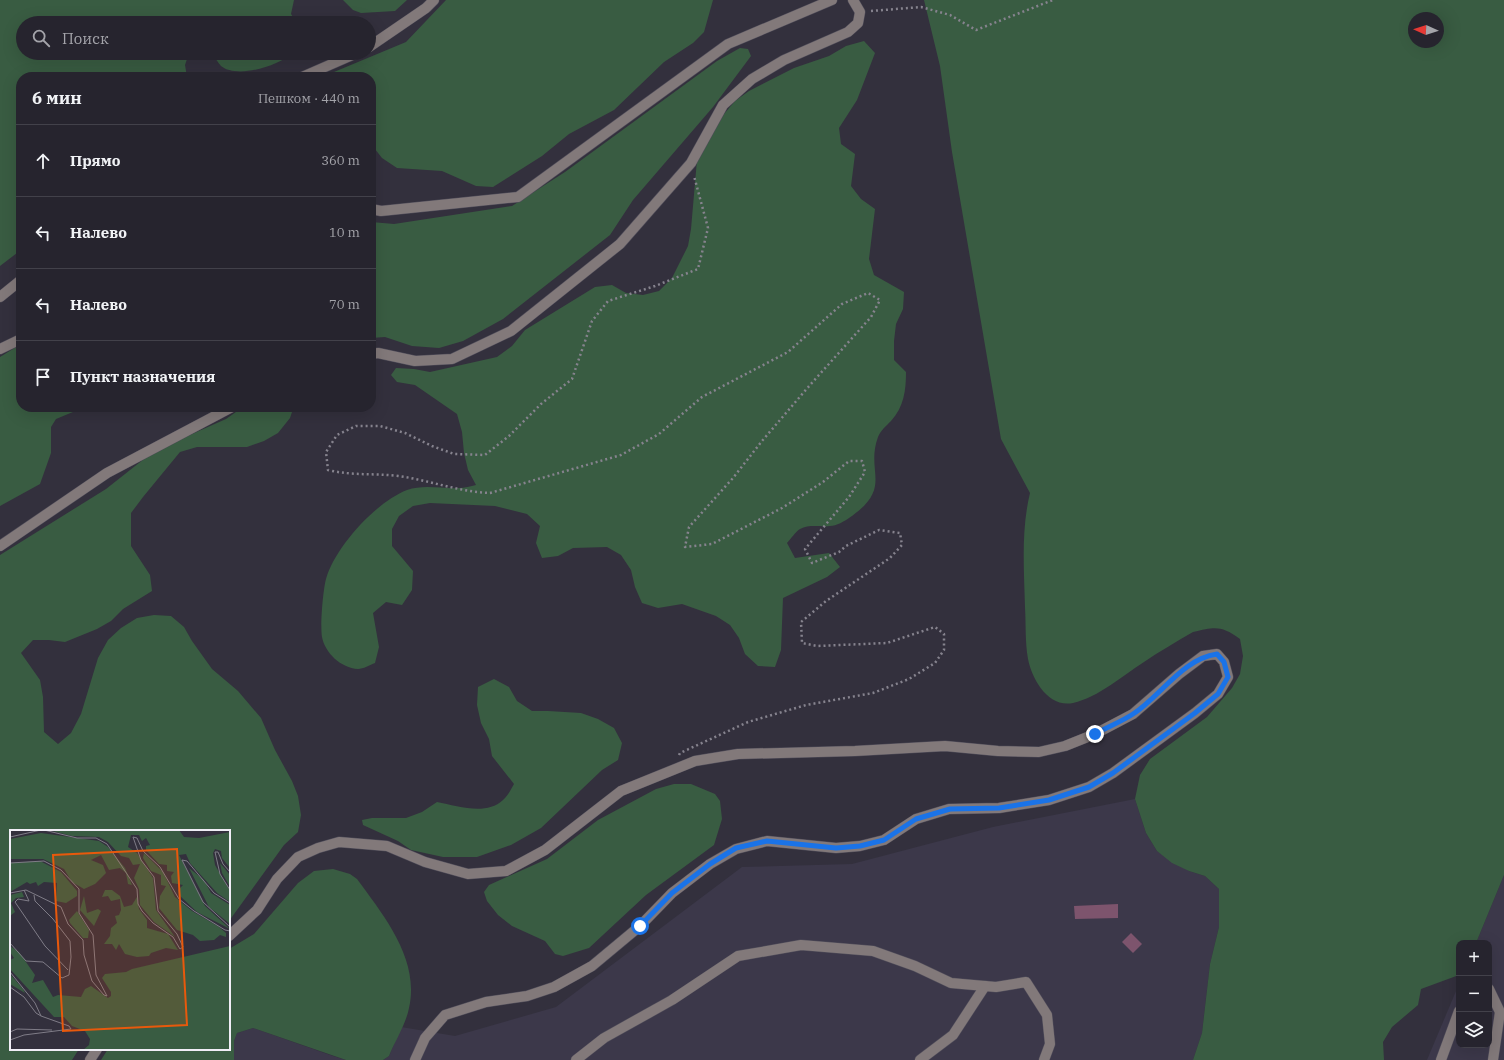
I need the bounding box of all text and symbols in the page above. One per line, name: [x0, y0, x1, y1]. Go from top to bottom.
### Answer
north arrow: [1408, 12, 1444, 48]
search box: [16, 16, 376, 60]
icon: search: [30, 27, 52, 49]
text: Поиск: [62, 29, 109, 48]
text: 6 мин: [32, 87, 82, 109]
text: Пешком · 440 m: [258, 90, 360, 107]
icon: ahead: [32, 150, 54, 172]
text: Прямо: [70, 151, 121, 170]
text: 360 m: [321, 152, 360, 169]
icon: left: [32, 222, 54, 244]
text: Налево: [70, 223, 127, 242]
text: 10 m: [329, 224, 360, 241]
icon: left: [32, 294, 54, 316]
text: Налево: [70, 295, 127, 314]
text: 70 m: [329, 296, 360, 313]
icon: arrive: [32, 366, 54, 388]
text: Пункт назначения: [70, 367, 216, 386]
route end: [1086, 725, 1104, 743]
inset map: [10, 830, 230, 1050]
route start: [631, 917, 649, 935]
map controls: [1456, 940, 1492, 1048]
button: +: [1456, 940, 1492, 976]
button: −: [1456, 976, 1492, 1012]
button: layers: [1456, 1012, 1492, 1048]

